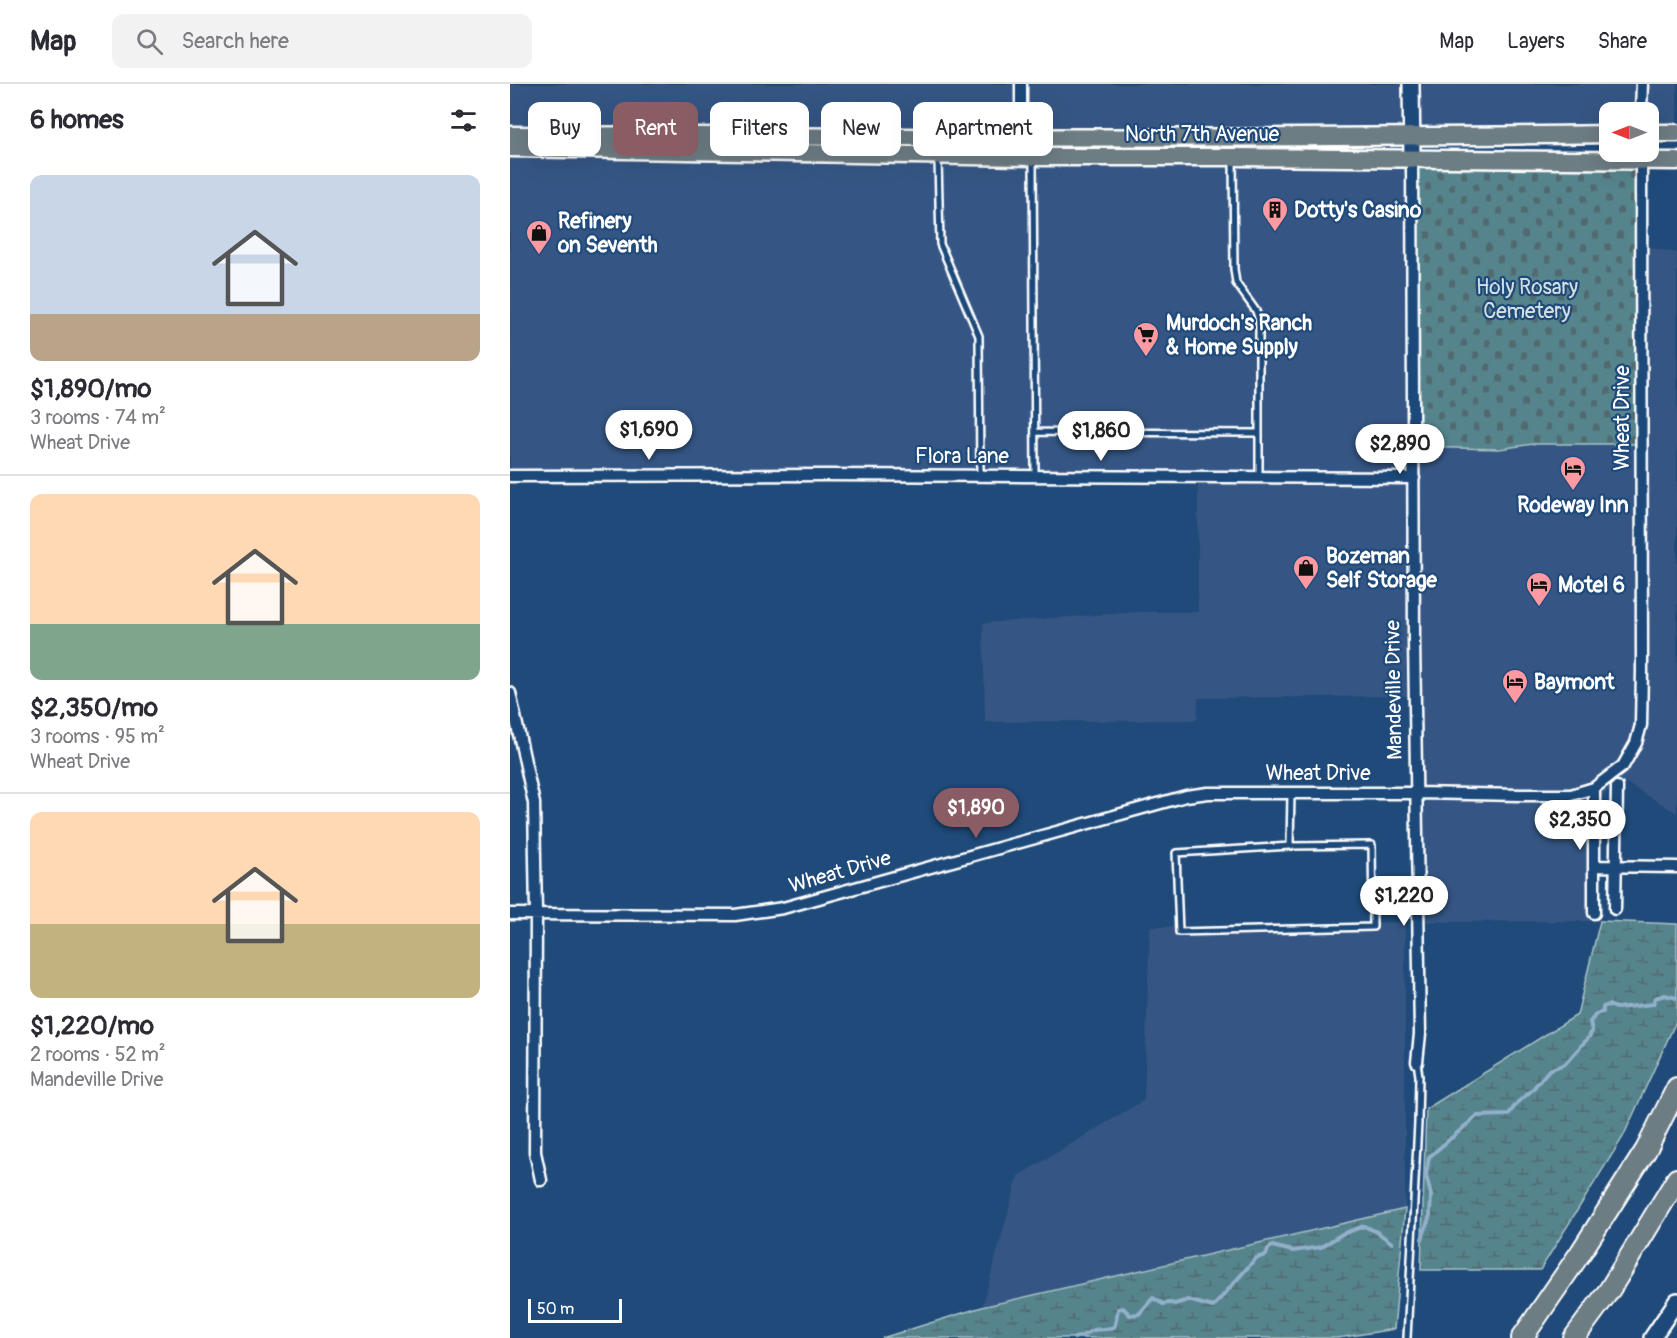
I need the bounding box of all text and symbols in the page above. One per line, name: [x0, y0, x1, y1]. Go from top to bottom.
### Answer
search box: [112, 14, 532, 68]
text: Map: [30, 24, 76, 59]
icon: search: [133, 25, 166, 58]
text: Search here: [181, 27, 289, 55]
text: Map: [1439, 28, 1474, 55]
text: Layers: [1507, 28, 1565, 55]
text: Share: [1598, 28, 1647, 55]
chip: Buy: [528, 102, 601, 156]
chip: Rent: [613, 102, 698, 156]
chip: Filters: [710, 102, 809, 156]
chip: New: [821, 102, 901, 156]
chip: Apartment: [913, 102, 1053, 156]
north arrow: [1599, 102, 1659, 162]
map controls: [1599, 102, 1659, 162]
text: 6 homes: [30, 104, 124, 136]
icon: filters: [447, 104, 480, 137]
street label: North 7th Avenue: [1125, 121, 1280, 148]
building icon: Dotty's Casino: [1260, 195, 1290, 233]
place label: Dotty's Casino: [1294, 197, 1422, 224]
place label: Refinery on Seventh: [557, 208, 658, 259]
icon: home: [201, 214, 309, 322]
shop icon: Refinery on Seventh: [524, 218, 554, 256]
park label: Holy Rosary Cemetery: [1476, 274, 1578, 325]
place label: Murdoch's Ranch & Home Supply: [1166, 310, 1312, 361]
supermarket icon: Murdoch's Ranch & Home Supply: [1131, 320, 1161, 358]
street label: Wheat Drive: [1609, 365, 1636, 471]
text: $1,890/mo: [30, 373, 152, 405]
text: 3 rooms · 74 m²: [30, 405, 166, 430]
pin: $1,690: [600, 410, 698, 461]
pin: $1,860: [1052, 411, 1150, 462]
text: $1,690: [619, 417, 679, 442]
text: $1,860: [1071, 418, 1131, 443]
pin: $2,890: [1351, 424, 1449, 475]
text: Wheat Drive: [30, 430, 130, 455]
text: $2,890: [1369, 431, 1431, 456]
street label: Flora Lane: [915, 443, 1010, 470]
hotel icon: Rodeway Inn: [1558, 454, 1588, 492]
place label: Rodeway Inn: [1517, 492, 1629, 519]
icon: home: [201, 533, 309, 641]
place label: Bozeman Self Storage: [1326, 543, 1437, 594]
shop icon: Bozeman Self Storage: [1291, 553, 1321, 591]
hotel icon: Motel 6: [1524, 570, 1554, 608]
place label: Motel 6: [1558, 572, 1625, 599]
street label: Mandeville Drive: [1379, 619, 1409, 760]
hotel icon: Baymont: [1500, 667, 1530, 705]
place label: Baymont: [1534, 669, 1615, 696]
text: $2,350/mo: [30, 692, 158, 724]
text: 3 rooms · 95 m²: [30, 724, 165, 749]
text: Wheat Drive: [30, 749, 130, 774]
street label: Wheat Drive: [1265, 760, 1371, 787]
pin: $1,890: [927, 788, 1025, 839]
text: $1,890: [947, 795, 1005, 820]
pin: $2,350: [1531, 800, 1629, 851]
text: $2,350: [1549, 807, 1611, 832]
street label: Wheat Drive: [786, 844, 895, 899]
icon: home: [201, 851, 309, 959]
pin: $1,220: [1355, 876, 1453, 927]
text: $1,220: [1374, 883, 1434, 908]
text: $1,220/mo: [30, 1010, 154, 1042]
text: 2 rooms · 52 m²: [30, 1042, 166, 1067]
text: Mandeville Drive: [30, 1067, 163, 1092]
scale bar: [528, 1296, 622, 1324]
text: 50 m: [537, 1299, 574, 1319]

